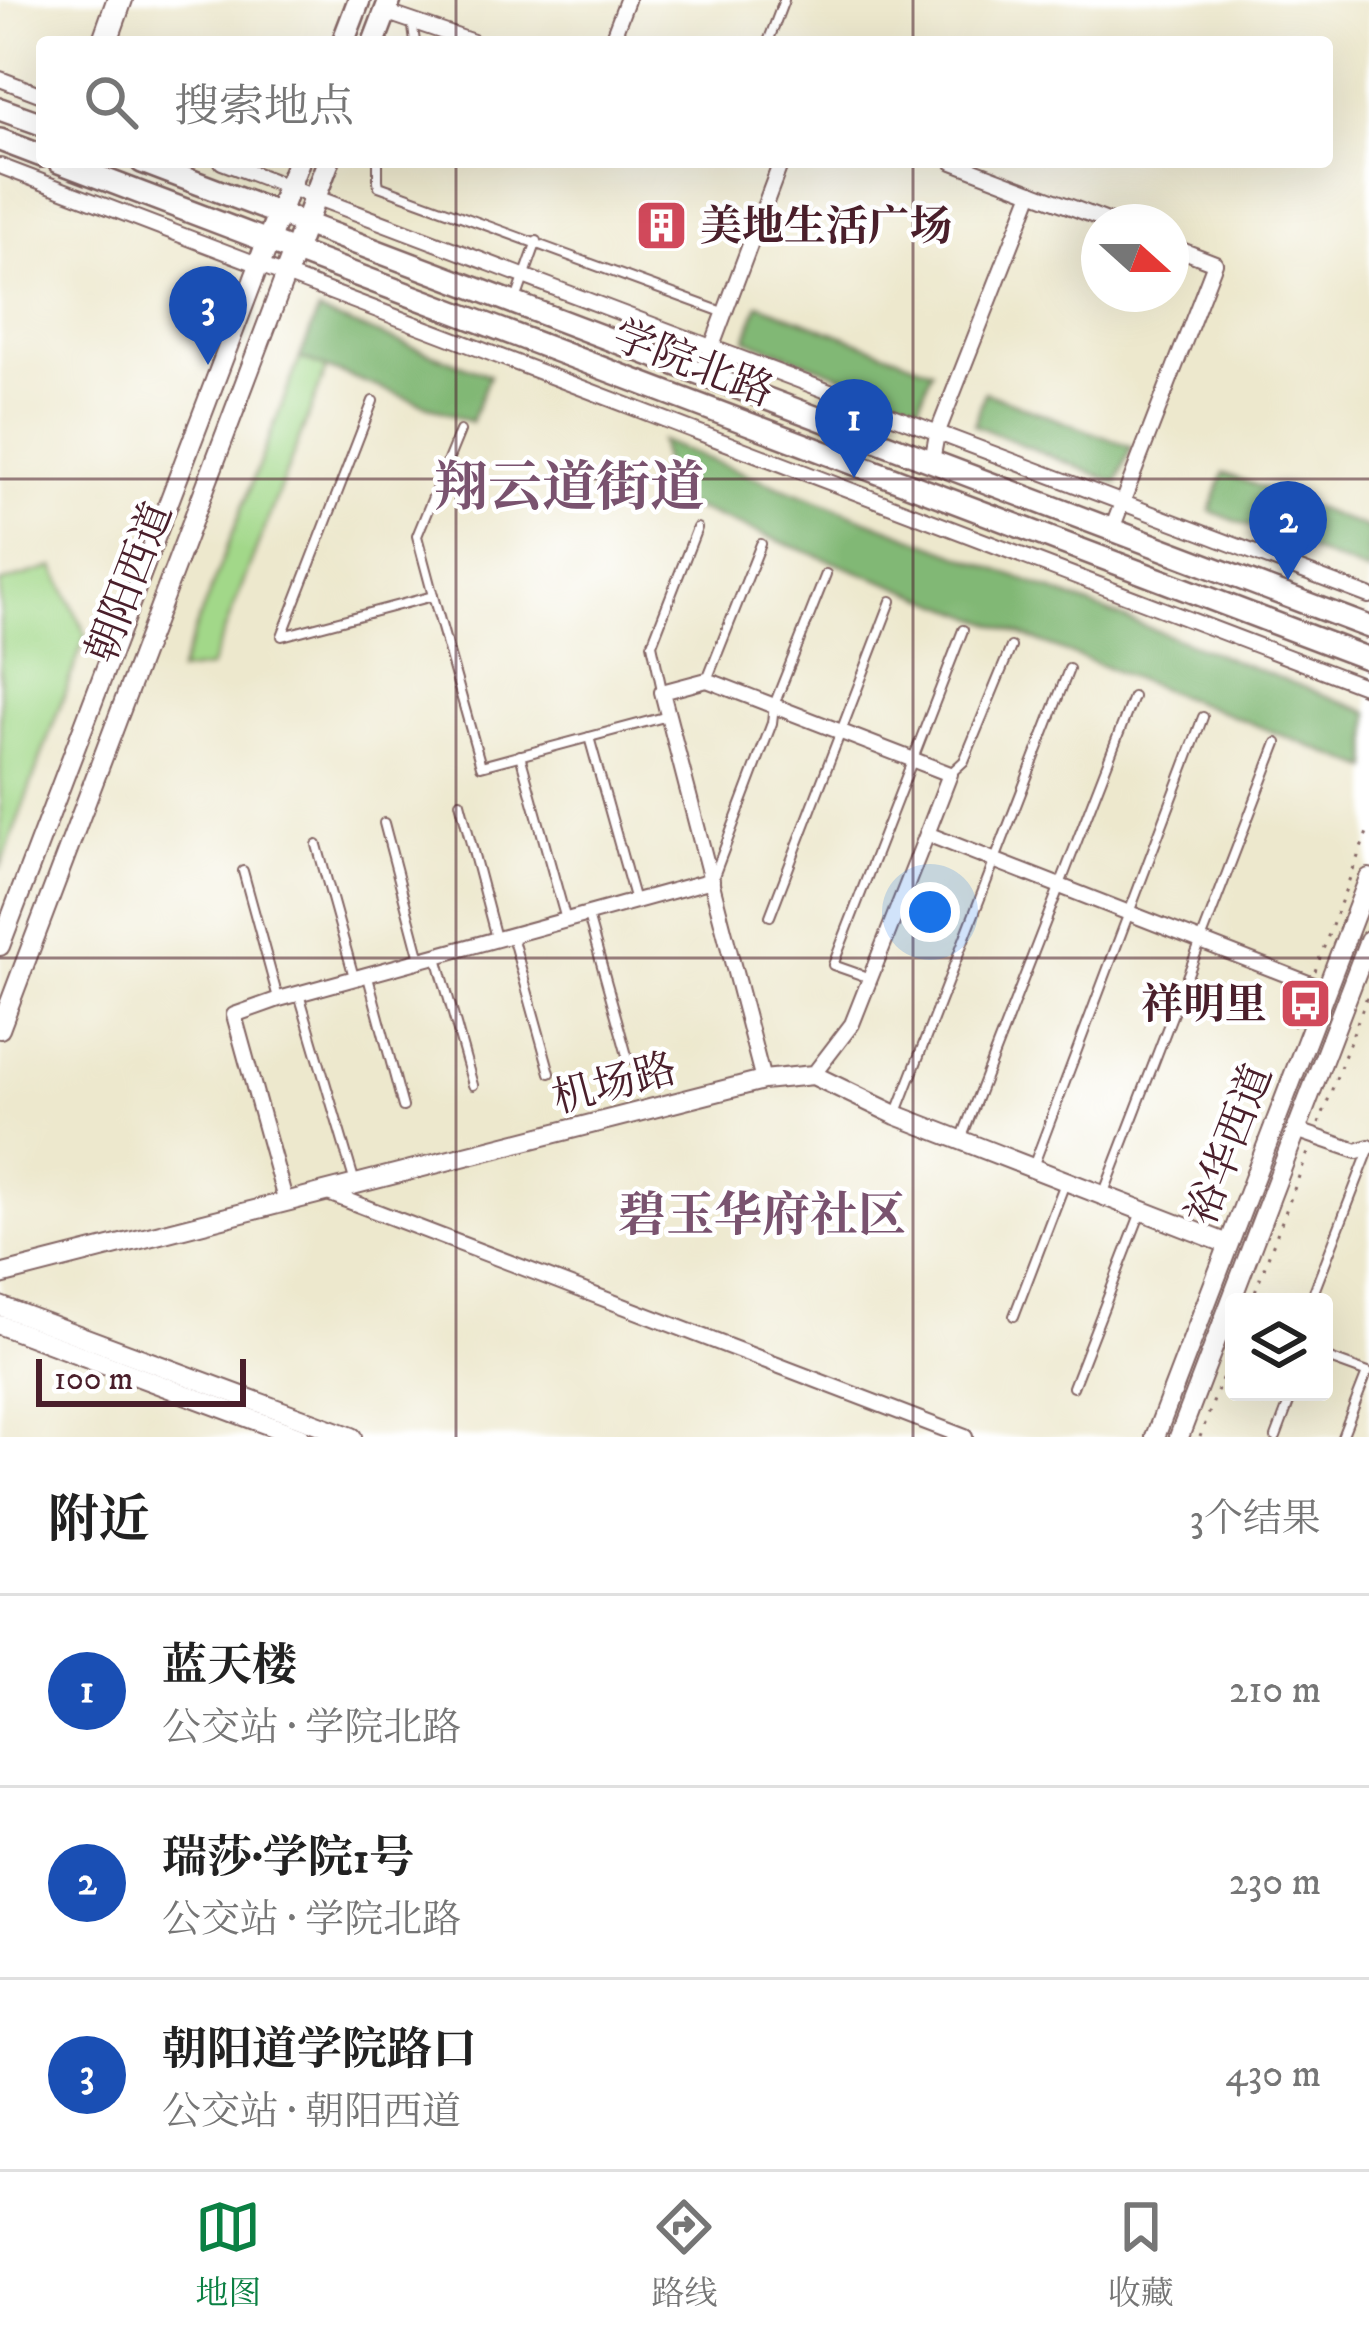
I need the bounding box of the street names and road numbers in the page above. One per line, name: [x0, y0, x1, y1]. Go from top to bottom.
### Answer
street label: 学院北路: [605, 310, 781, 419]
street label: 朝阳西道: [76, 495, 185, 671]
street label: 机场路: [547, 1043, 682, 1126]
street label: 裕华西道: [1176, 1057, 1285, 1233]

